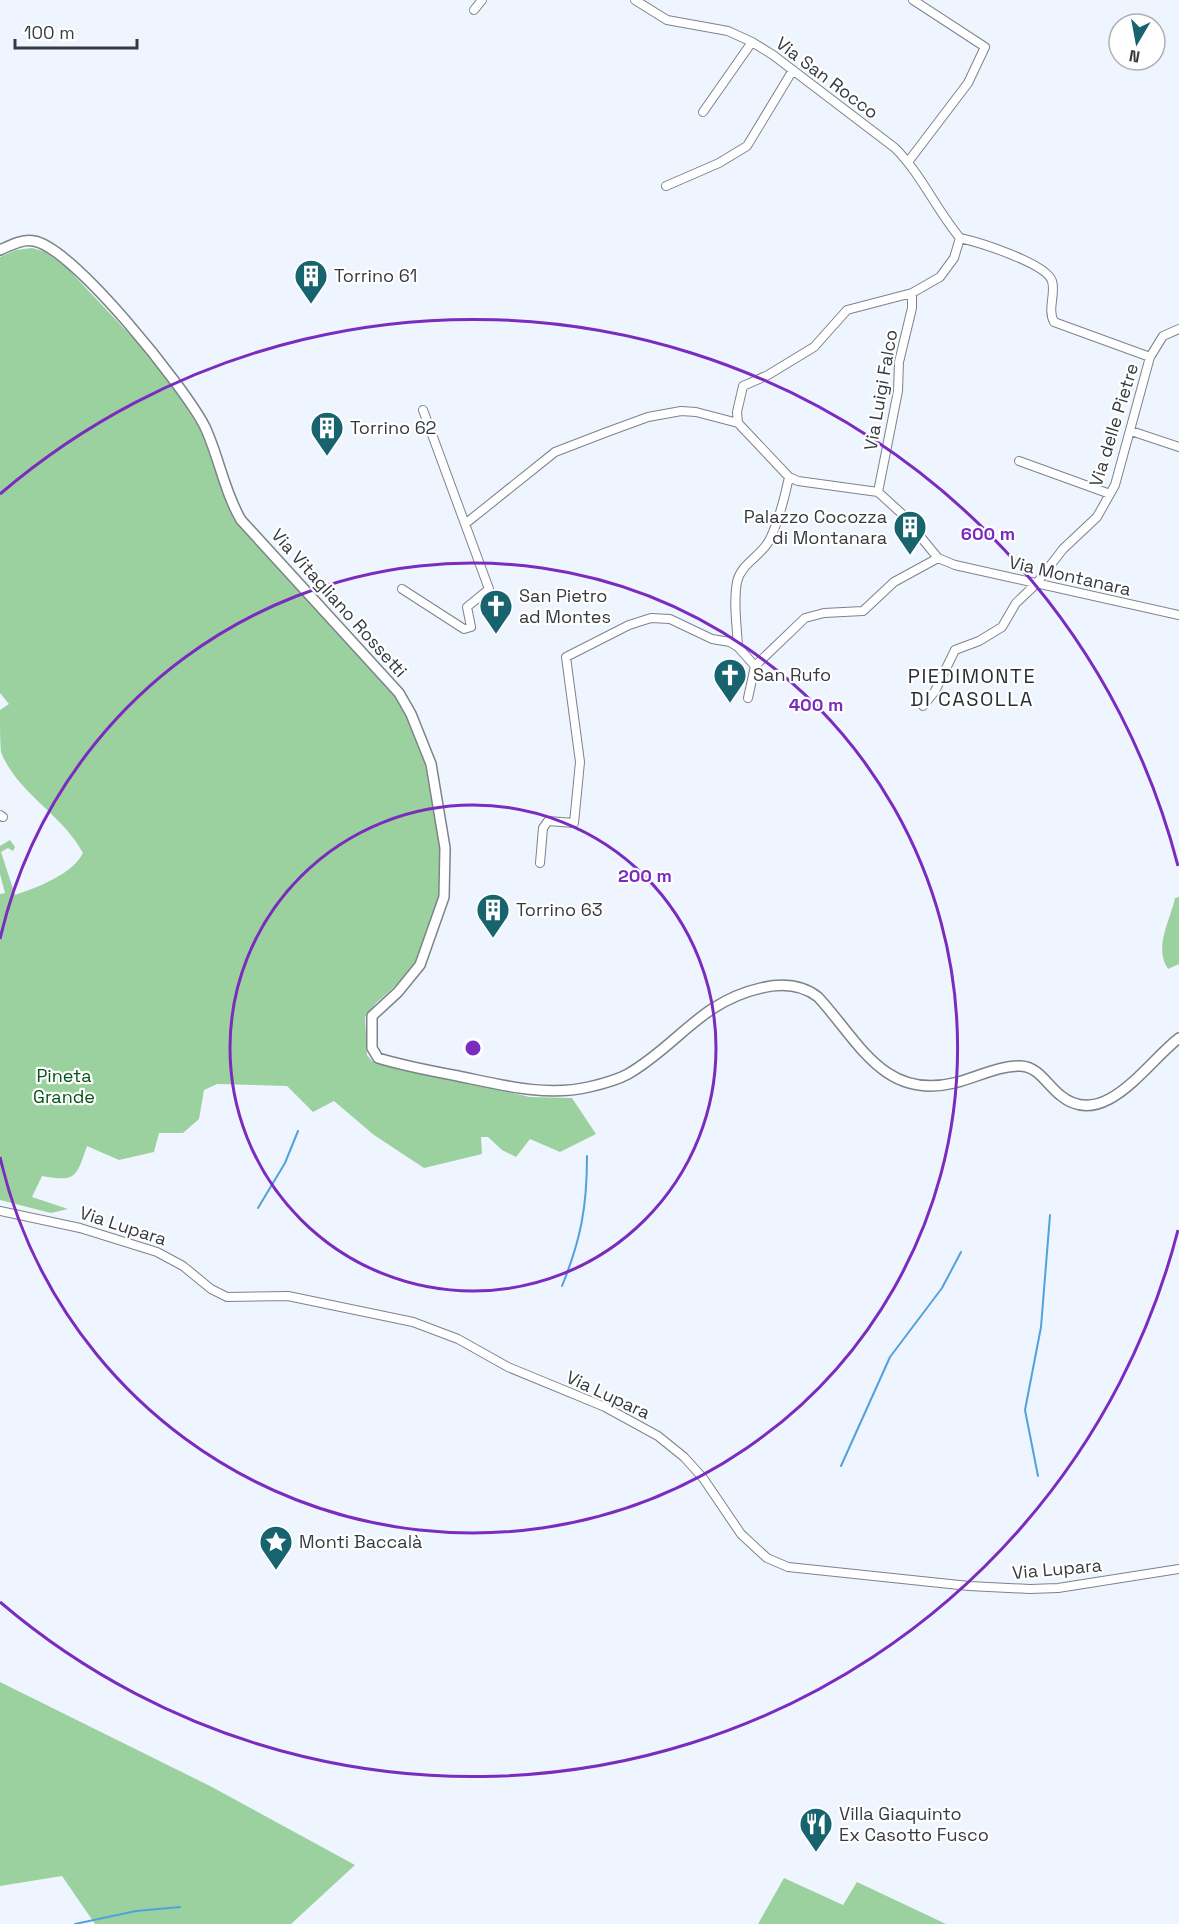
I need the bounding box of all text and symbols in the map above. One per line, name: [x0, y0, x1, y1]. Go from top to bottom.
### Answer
scale bar: [15, 12, 136, 50]
north arrow: [1107, 12, 1167, 72]
text: 100 m: [24, 21, 75, 44]
street label: Via San Rocco: [771, 31, 883, 124]
text: N: [1127, 45, 1142, 68]
building icon: Torrino 61: [293, 258, 329, 305]
place label: Torrino 61: [334, 264, 417, 287]
street label: Via Luigi Falco: [859, 328, 902, 452]
street label: Via delle Pietre: [1084, 360, 1143, 489]
building icon: Torrino 62: [309, 410, 345, 457]
place label: Torrino 62: [350, 416, 436, 439]
place label: Palazzo Cocozza di Montanara: [744, 505, 887, 549]
building icon: Palazzo Cocozza di Montanara: [892, 509, 928, 556]
text: 600 m: [961, 522, 1015, 545]
street label: Via Vitagliano Rossetti: [266, 524, 412, 682]
street label: Via Montanara: [1007, 550, 1133, 601]
place label: San Pietro ad Montes: [519, 584, 611, 628]
church icon: San Pietro ad Montes: [478, 588, 514, 635]
church icon: San Rufo: [712, 657, 748, 704]
place label: San Rufo: [753, 663, 831, 686]
district label: PIEDIMONTE DI CASOLLA: [908, 663, 1036, 712]
text: 400 m: [789, 693, 843, 716]
text: 200 m: [618, 864, 672, 887]
building icon: Torrino 63: [475, 892, 511, 939]
place label: Torrino 63: [516, 898, 603, 921]
centre of rings: [463, 1038, 483, 1058]
park label: Pineta Grande: [33, 1064, 95, 1108]
street label: Via Lupara: [77, 1201, 170, 1250]
street label: Via Lupara: [563, 1365, 654, 1424]
place icon: Monti Baccalà: [258, 1524, 294, 1571]
place label: Monti Baccalà: [299, 1530, 422, 1553]
street label: Via Lupara: [1011, 1553, 1103, 1584]
place label: Villa Giaquinto Ex Casotto Fusco: [839, 1802, 989, 1846]
restaurant icon: Villa Giaquinto Ex Casotto Fusco: [798, 1806, 834, 1853]

